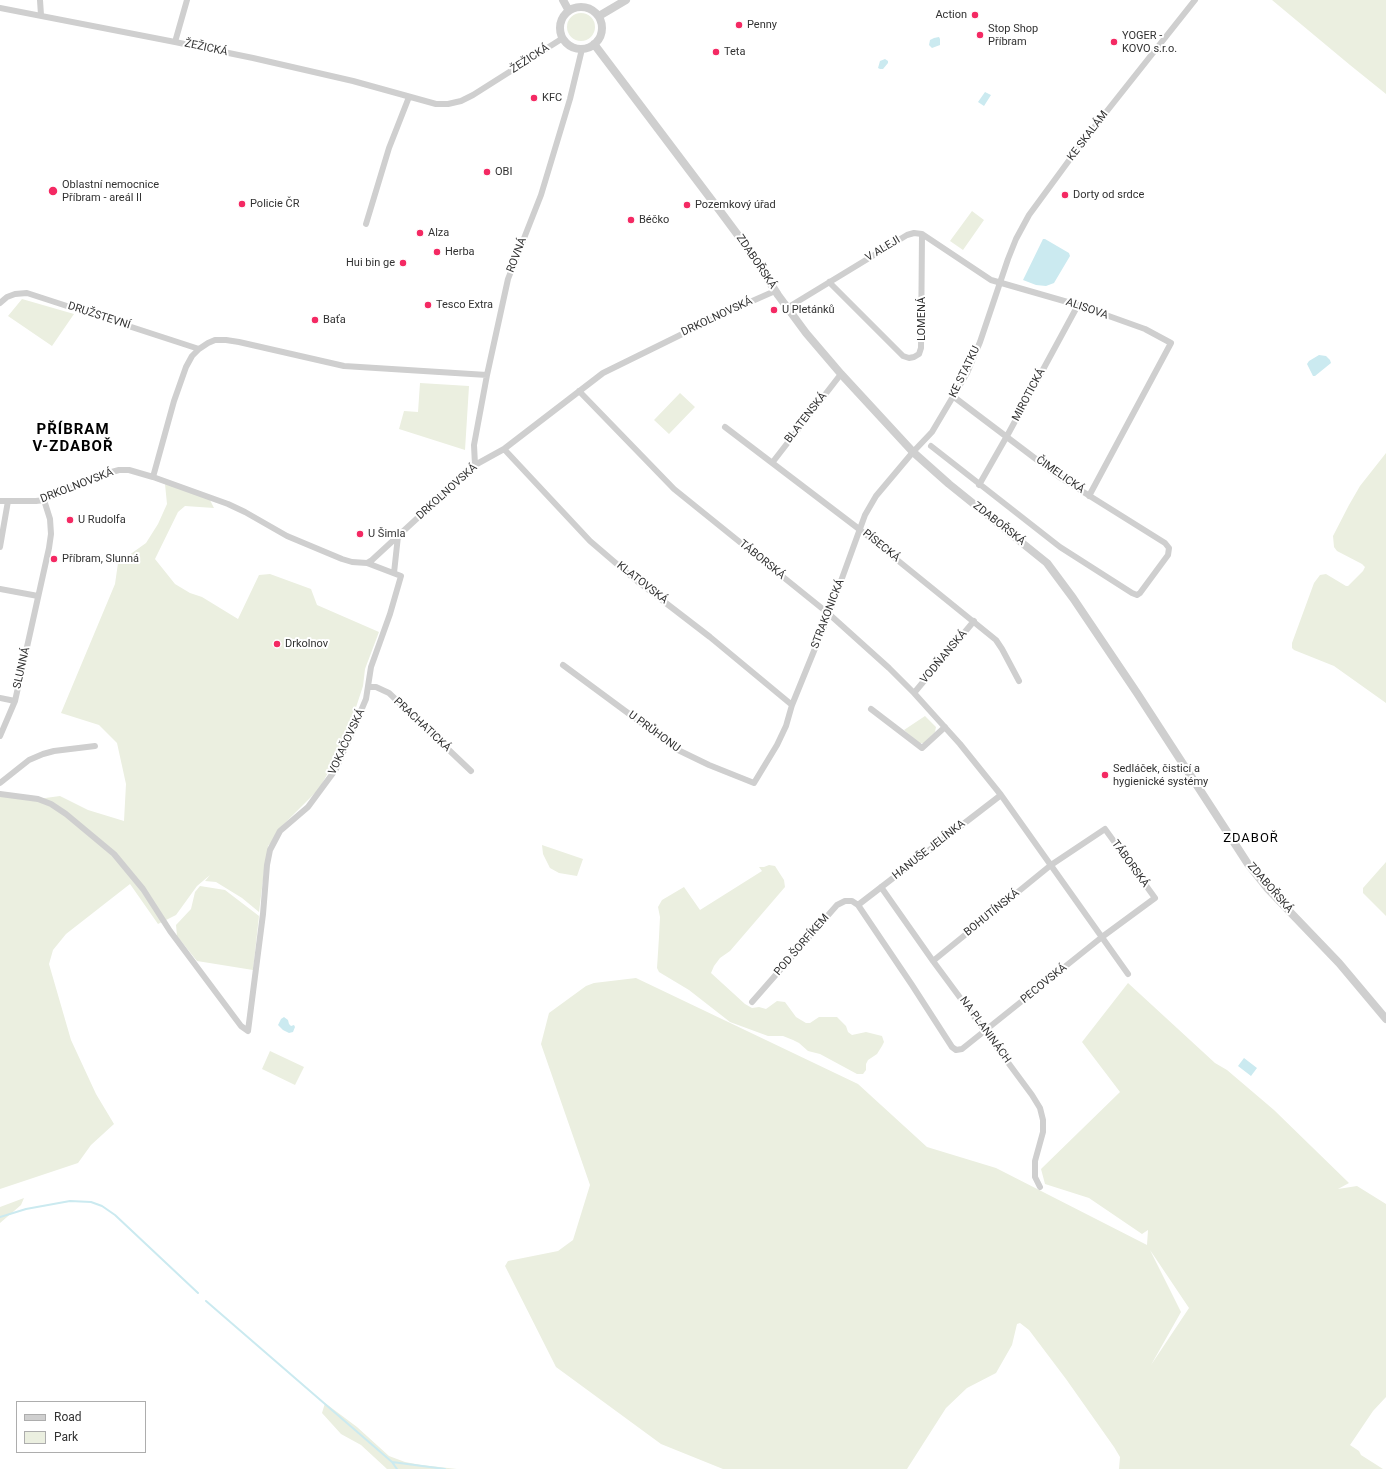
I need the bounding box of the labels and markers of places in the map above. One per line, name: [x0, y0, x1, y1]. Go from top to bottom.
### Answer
place label: Action: [935, 8, 967, 22]
marker: Action: [970, 10, 980, 20]
place label: Penny: [747, 18, 777, 32]
marker: Penny: [734, 20, 744, 30]
place label: Stop Shop Příbram: [988, 22, 1038, 48]
place label: YOGER - KOVO s.r.o.: [1122, 29, 1177, 55]
marker: Stop Shop Příbram: [975, 30, 985, 40]
marker: YOGER - KOVO s.r.o.: [1109, 37, 1119, 47]
place label: Teta: [724, 45, 745, 59]
marker: Teta: [711, 47, 721, 57]
place label: KFC: [542, 91, 562, 105]
marker: KFC: [529, 93, 539, 103]
place label: OBI: [495, 165, 512, 179]
marker: OBI: [482, 167, 492, 177]
place label: Oblastní nemocnice Příbram - areál II: [62, 178, 159, 204]
marker: Oblastní nemocnice Příbram - areál II: [47, 185, 59, 197]
place label: Dorty od srdce: [1073, 188, 1144, 202]
marker: Dorty od srdce: [1060, 190, 1070, 200]
place label: Policie ČR: [250, 197, 299, 211]
place label: Pozemkový úřad: [695, 198, 776, 212]
marker: Policie ČR: [237, 199, 247, 209]
marker: Pozemkový úřad: [682, 200, 692, 210]
place label: Béčko: [639, 213, 669, 227]
marker: Béčko: [626, 215, 636, 225]
place label: Alza: [428, 226, 449, 240]
marker: Alza: [415, 228, 425, 238]
place label: Herba: [445, 245, 475, 259]
marker: Herba: [432, 247, 442, 257]
place label: Hui bin ge: [346, 256, 395, 270]
marker: Hui bin ge: [398, 258, 408, 268]
place label: Tesco Extra: [436, 298, 493, 312]
marker: Tesco Extra: [423, 300, 433, 310]
place label: U Pletánků: [782, 303, 835, 317]
marker: U Pletánků: [769, 305, 779, 315]
place label: Baťa: [323, 313, 346, 327]
marker: Baťa: [310, 315, 320, 325]
place label: U Rudolfa: [78, 513, 126, 527]
marker: U Rudolfa: [65, 515, 75, 525]
place label: U Šimla: [368, 527, 405, 541]
marker: U Šimla: [355, 529, 365, 539]
place label: Příbram, Slunná: [62, 552, 139, 566]
marker: Příbram, Slunná: [49, 554, 59, 564]
place label: Drkolnov: [285, 637, 328, 651]
marker: Drkolnov: [272, 639, 282, 649]
place label: Sedláček, čisticí a hygienické systémy: [1113, 762, 1208, 788]
marker: Sedláček, čisticí a hygienické systémy: [1100, 770, 1110, 780]

